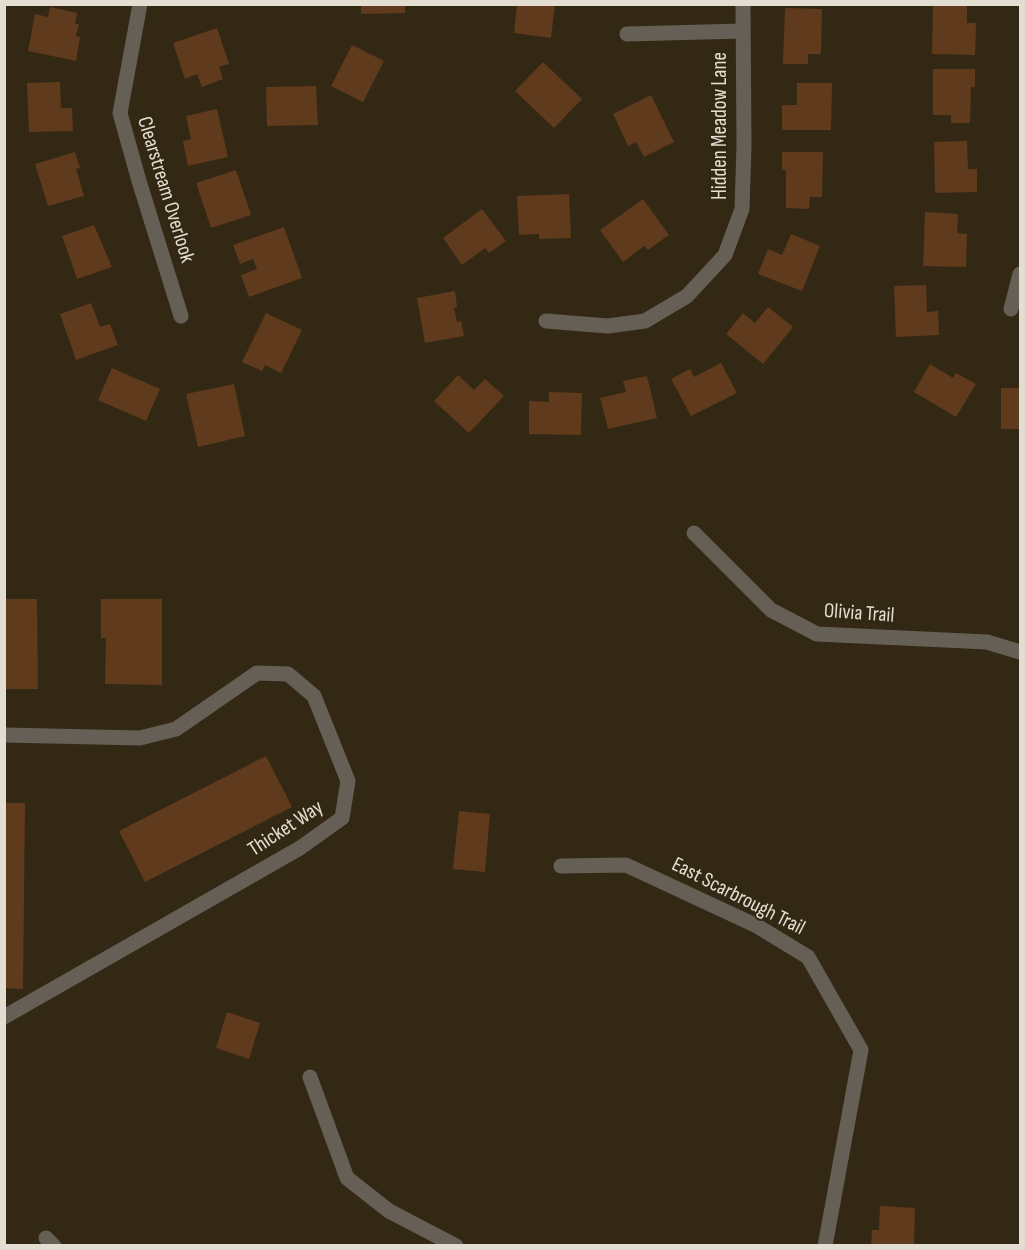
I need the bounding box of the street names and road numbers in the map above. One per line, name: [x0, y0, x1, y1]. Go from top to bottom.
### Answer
street label: Hidden Meadow Lane: [708, 52, 734, 200]
street label: Clearstream Overlook: [131, 114, 199, 266]
street label: Olivia Trail: [823, 599, 895, 629]
street label: Thicket Way: [244, 795, 328, 863]
street label: East Scarbrough Trail: [667, 853, 809, 941]

